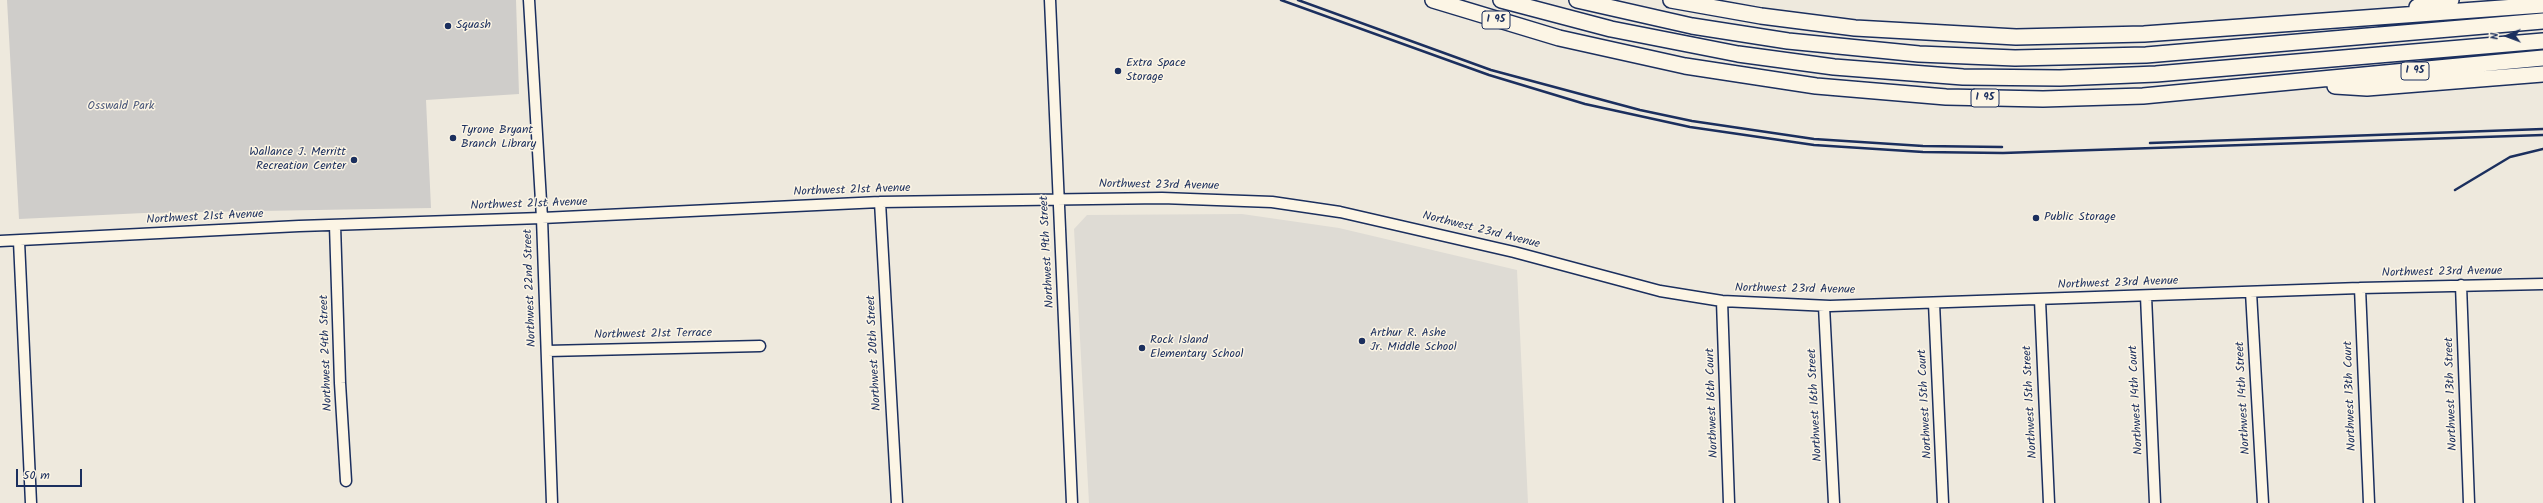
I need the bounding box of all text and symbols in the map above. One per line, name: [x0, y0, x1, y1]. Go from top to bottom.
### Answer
road number: I 95: [1482, 11, 1510, 29]
north arrow: [2487, 16, 2527, 56]
place label: Squash: [456, 19, 491, 33]
marker: Squash: [443, 21, 453, 31]
text: N: [2486, 33, 2504, 40]
place label: Extra Space Storage: [1126, 57, 1186, 85]
road number: I 95: [2401, 62, 2429, 80]
marker: Extra Space Storage: [1113, 66, 1123, 76]
road number: I 95: [1971, 89, 1999, 107]
park label: Osswald Park: [88, 100, 154, 114]
place label: Tyrone Bryant Branch Library: [461, 124, 536, 152]
marker: Tyrone Bryant Branch Library: [448, 133, 458, 143]
place label: Wallance J. Merritt Recreation Center: [249, 146, 346, 174]
marker: Wallance J. Merritt Recreation Center: [349, 155, 359, 165]
street label: Northwest 23rd Avenue: [1099, 178, 1219, 194]
street label: Northwest 21st Avenue: [793, 182, 911, 200]
street label: Northwest 19th Street: [1038, 195, 1058, 309]
street label: Northwest 21st Avenue: [470, 196, 588, 214]
street label: Northwest 21st Avenue: [146, 208, 264, 228]
street label: Northwest 23rd Avenue: [1421, 209, 1541, 253]
place label: Public Storage: [2044, 211, 2116, 225]
marker: Public Storage: [2031, 213, 2041, 223]
street label: Northwest 22nd Street: [522, 229, 540, 347]
street label: Northwest 23rd Avenue: [2382, 265, 2502, 281]
street label: Northwest 23rd Avenue: [2057, 275, 2179, 293]
street label: Northwest 23rd Avenue: [1735, 282, 1855, 298]
street label: Northwest 24th Street: [318, 295, 336, 411]
street label: Northwest 20th Street: [865, 295, 885, 411]
street label: Northwest 21st Terrace: [594, 327, 712, 343]
place label: Arthur R. Ashe Jr. Middle School: [1370, 327, 1457, 355]
place label: Rock Island Elementary School: [1150, 334, 1243, 362]
marker: Arthur R. Ashe Jr. Middle School: [1357, 336, 1367, 346]
street label: Northwest 13th Street: [2443, 337, 2461, 451]
street label: Northwest 14th Street: [2234, 341, 2254, 455]
street label: Northwest 13th Court: [2342, 341, 2360, 451]
marker: Rock Island Elementary School: [1137, 343, 1147, 353]
street label: Northwest 15th Street: [2021, 345, 2041, 459]
street label: Northwest 14th Court: [2127, 345, 2147, 455]
street label: Northwest 16th Court: [1704, 348, 1722, 458]
street label: Northwest 16th Street: [1806, 348, 1826, 462]
street label: Northwest 15th Court: [1916, 349, 1936, 459]
scale bar: [18, 461, 84, 487]
text: 50 m: [23, 466, 50, 485]

